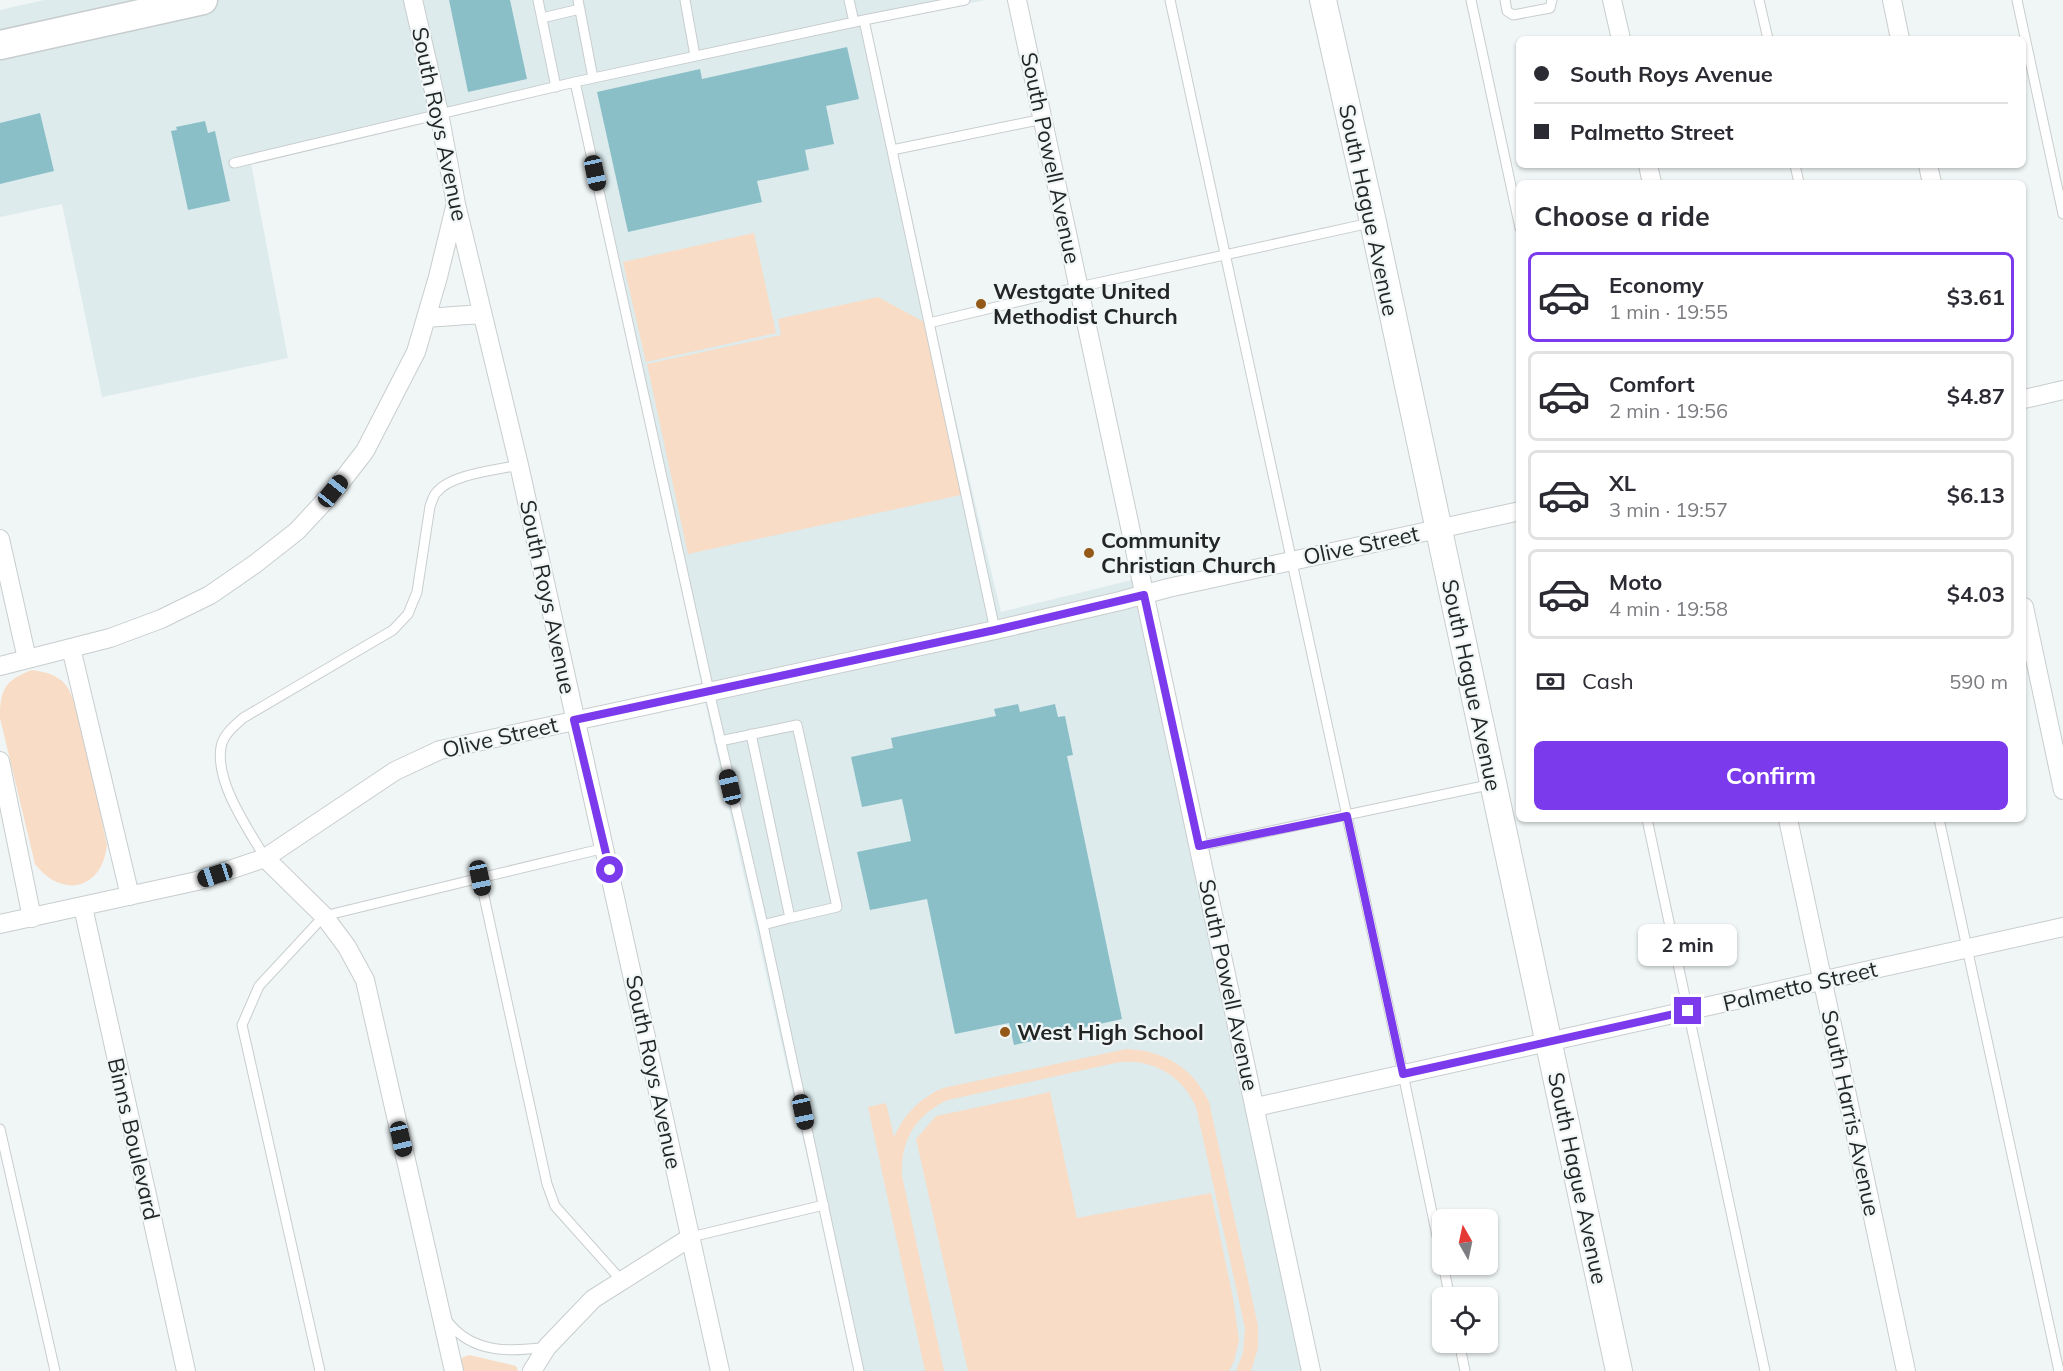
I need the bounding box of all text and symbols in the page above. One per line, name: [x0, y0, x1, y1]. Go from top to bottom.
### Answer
street label: South Roys Avenue: [406, 25, 474, 223]
street label: South Powell Avenue: [1015, 50, 1087, 266]
text: South Roys Avenue: [1570, 60, 1773, 88]
street label: South Hague Avenue: [1333, 102, 1405, 318]
text: Palmetto Street: [1570, 118, 1734, 146]
car: [582, 154, 608, 192]
text: Choose a ride: [1534, 199, 1710, 233]
icon: car: [1537, 270, 1591, 324]
text: Economy: [1609, 271, 1704, 299]
place label: Westgate United Methodist Church: [993, 277, 1178, 330]
text: $3.61: [1947, 283, 2005, 311]
marker: Westgate United Methodist Church: [974, 297, 988, 311]
text: 1 min · 19:55: [1609, 299, 1728, 324]
icon: car: [1537, 369, 1591, 423]
text: Comfort: [1609, 370, 1695, 398]
text: $4.87: [1947, 382, 2005, 410]
text: 2 min · 19:56: [1609, 398, 1728, 423]
icon: car: [1537, 468, 1591, 522]
text: XL: [1609, 469, 1636, 497]
car: [315, 471, 351, 511]
text: $6.13: [1947, 481, 2005, 509]
text: 3 min · 19:57: [1609, 497, 1728, 522]
street label: South Roys Avenue: [514, 498, 582, 696]
street label: Olive Street: [1301, 519, 1422, 571]
place label: Community Christian Church: [1101, 526, 1276, 579]
marker: Community Christian Church: [1082, 546, 1096, 560]
icon: car: [1537, 567, 1591, 621]
text: Moto: [1609, 568, 1662, 596]
street label: South Hague Avenue: [1436, 577, 1508, 793]
text: $4.03: [1947, 580, 2005, 608]
text: 4 min · 19:58: [1609, 596, 1728, 621]
icon: cash: [1534, 665, 1567, 698]
text: Cash: [1582, 667, 1634, 695]
text: 590 m: [1949, 669, 2008, 694]
street label: Olive Street: [440, 710, 561, 764]
button: Confirm: [1534, 741, 2008, 810]
car: [717, 767, 743, 807]
route start: [596, 856, 623, 883]
car: [467, 859, 493, 897]
car: [195, 861, 235, 889]
street label: South Powell Avenue: [1193, 877, 1265, 1093]
callout: 2 min: [1638, 924, 1738, 966]
text: 2 min: [1661, 932, 1714, 957]
street label: Palmetto Street: [1720, 955, 1880, 1017]
street label: South Roys Avenue: [620, 973, 688, 1171]
route end: [1674, 997, 1701, 1024]
street label: South Harris Avenue: [1815, 1007, 1887, 1219]
place label: West High School: [1017, 1018, 1204, 1046]
marker: West High School: [998, 1025, 1012, 1039]
street label: Binns Boulevard: [102, 1055, 166, 1223]
street label: South Hague Avenue: [1542, 1070, 1614, 1286]
car: [790, 1093, 816, 1131]
car: [388, 1119, 414, 1159]
north arrow: [1432, 1209, 1498, 1275]
map controls: [1432, 1209, 1498, 1353]
button: locate: [1432, 1287, 1498, 1353]

